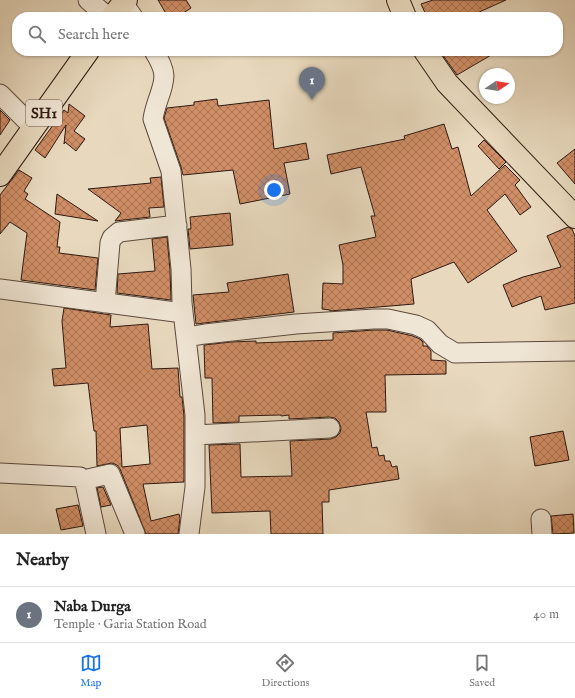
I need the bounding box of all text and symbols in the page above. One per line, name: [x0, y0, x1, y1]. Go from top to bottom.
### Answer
search box: [12, 12, 563, 56]
icon: search: [26, 23, 48, 45]
text: Search here: [58, 25, 129, 44]
pin: 1: [299, 67, 325, 100]
north arrow: [479, 68, 515, 104]
road number: SH1: [26, 100, 62, 126]
your location: [264, 180, 284, 200]
text: Nearby: [16, 550, 69, 571]
text: Naba Durga: [54, 597, 131, 616]
text: 1: [27, 606, 31, 623]
text: 40 m: [533, 606, 559, 623]
text: Temple · Garia Station Road: [54, 616, 207, 633]
tab: Map: [80, 652, 102, 690]
tab: Directions: [262, 652, 309, 690]
tab: Saved: [469, 652, 495, 690]

